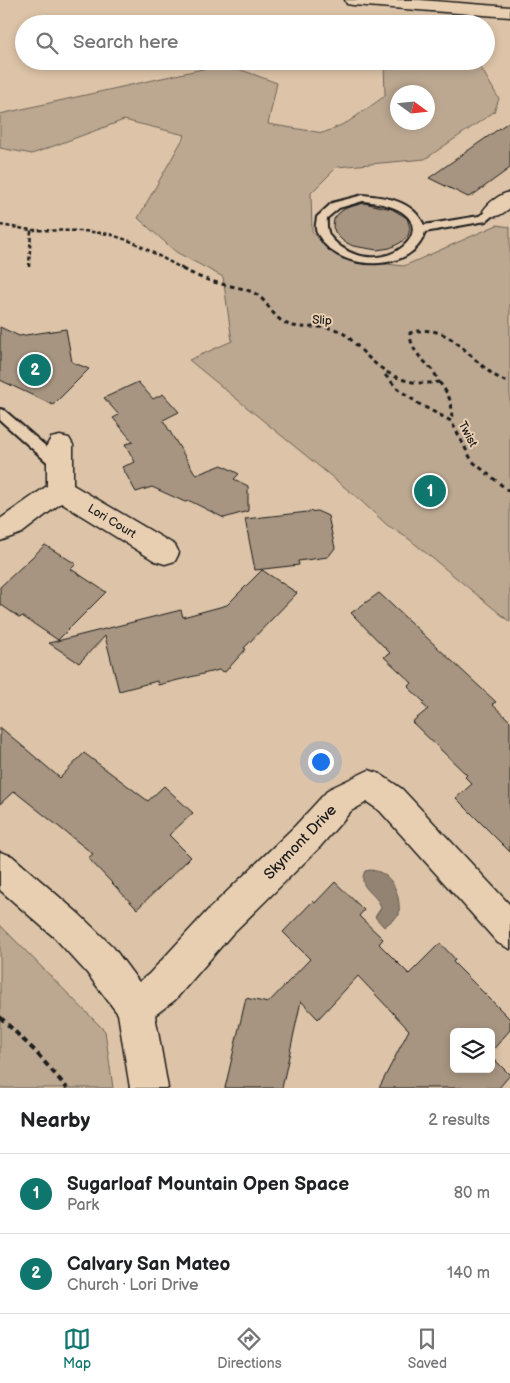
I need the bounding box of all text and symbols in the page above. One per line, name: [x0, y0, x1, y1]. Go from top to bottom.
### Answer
search box: [15, 15, 495, 70]
icon: search: [33, 29, 61, 57]
text: Search here: [73, 31, 178, 54]
north arrow: [390, 85, 435, 130]
street label: Slip: [312, 312, 332, 329]
pin: 2: [19, 351, 51, 389]
street label: Twist: [455, 419, 481, 450]
pin: 1: [414, 472, 446, 510]
street label: Lori Court: [85, 501, 139, 542]
your location: [308, 749, 334, 775]
street label: Skymont Drive: [260, 801, 341, 884]
map controls: [450, 1028, 495, 1073]
button: layers: [450, 1028, 495, 1073]
text: Nearby: [20, 1108, 90, 1133]
text: 2 results: [428, 1111, 490, 1130]
text: Sugarloaf Mountain Open Space: [67, 1173, 349, 1196]
text: 1: [33, 1184, 39, 1203]
text: 80 m: [454, 1184, 490, 1203]
text: Park: [67, 1196, 99, 1215]
text: Calvary San Mateo: [67, 1253, 230, 1276]
text: 2: [31, 1264, 41, 1283]
text: 140 m: [447, 1264, 490, 1283]
text: Church · Lori Drive: [67, 1276, 199, 1295]
tab: Map: [63, 1325, 91, 1372]
tab: Directions: [217, 1325, 282, 1372]
tab: Saved: [408, 1325, 447, 1372]

